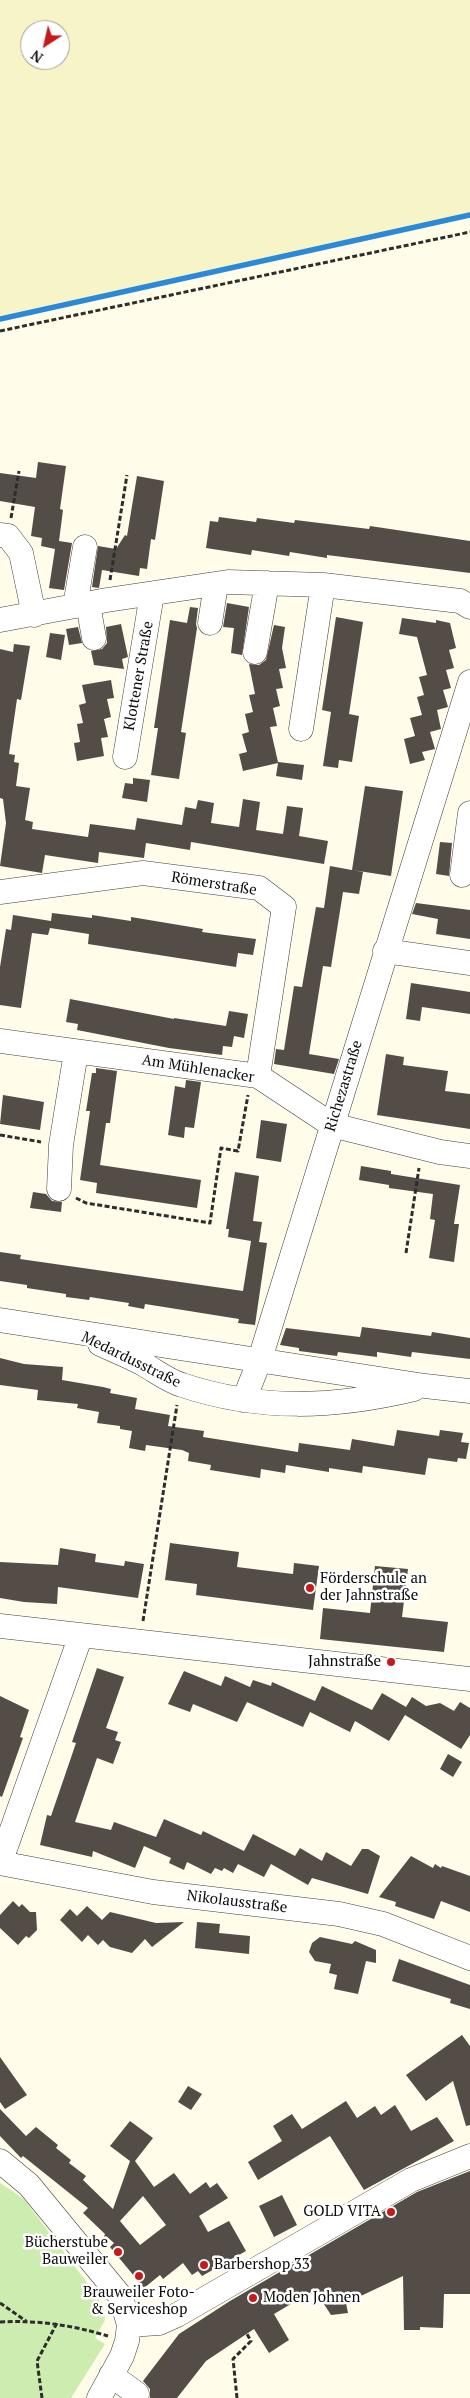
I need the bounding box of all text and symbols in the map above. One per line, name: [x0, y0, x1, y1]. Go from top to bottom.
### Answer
north arrow: [20, 20, 70, 70]
text: N: [27, 46, 46, 68]
street label: Klottener Straße: [121, 620, 157, 732]
street label: Römerstraße: [170, 868, 258, 900]
street label: Richezastraße: [322, 1038, 366, 1134]
street label: Am Mühlenacker: [140, 1051, 256, 1087]
street label: Medardusstraße: [78, 1328, 184, 1392]
place label: Förderschule an der Jahnstraße: [320, 1570, 427, 1605]
marker: Förderschule an der Jahnstraße: [304, 1582, 316, 1594]
place label: Jahnstraße: [308, 1653, 381, 1671]
marker: Jahnstraße: [385, 1656, 397, 1668]
street label: Nikolausstraße: [186, 1887, 288, 1917]
place label: GOLD VITA: [303, 2203, 381, 2221]
marker: GOLD VITA: [385, 2206, 397, 2218]
place label: Bücherstube Bauweiler: [25, 2234, 108, 2269]
marker: Bücherstube Bauweiler: [112, 2246, 124, 2258]
place label: Barbershop 33: [214, 2256, 310, 2274]
marker: Barbershop 33: [198, 2259, 210, 2271]
marker: Brauweiler Foto- & Serviceshop: [133, 2270, 145, 2282]
place label: Brauweiler Foto- & Serviceshop: [83, 2284, 195, 2319]
place label: Moden Johnen: [263, 2289, 360, 2307]
marker: Moden Johnen: [247, 2292, 259, 2304]

